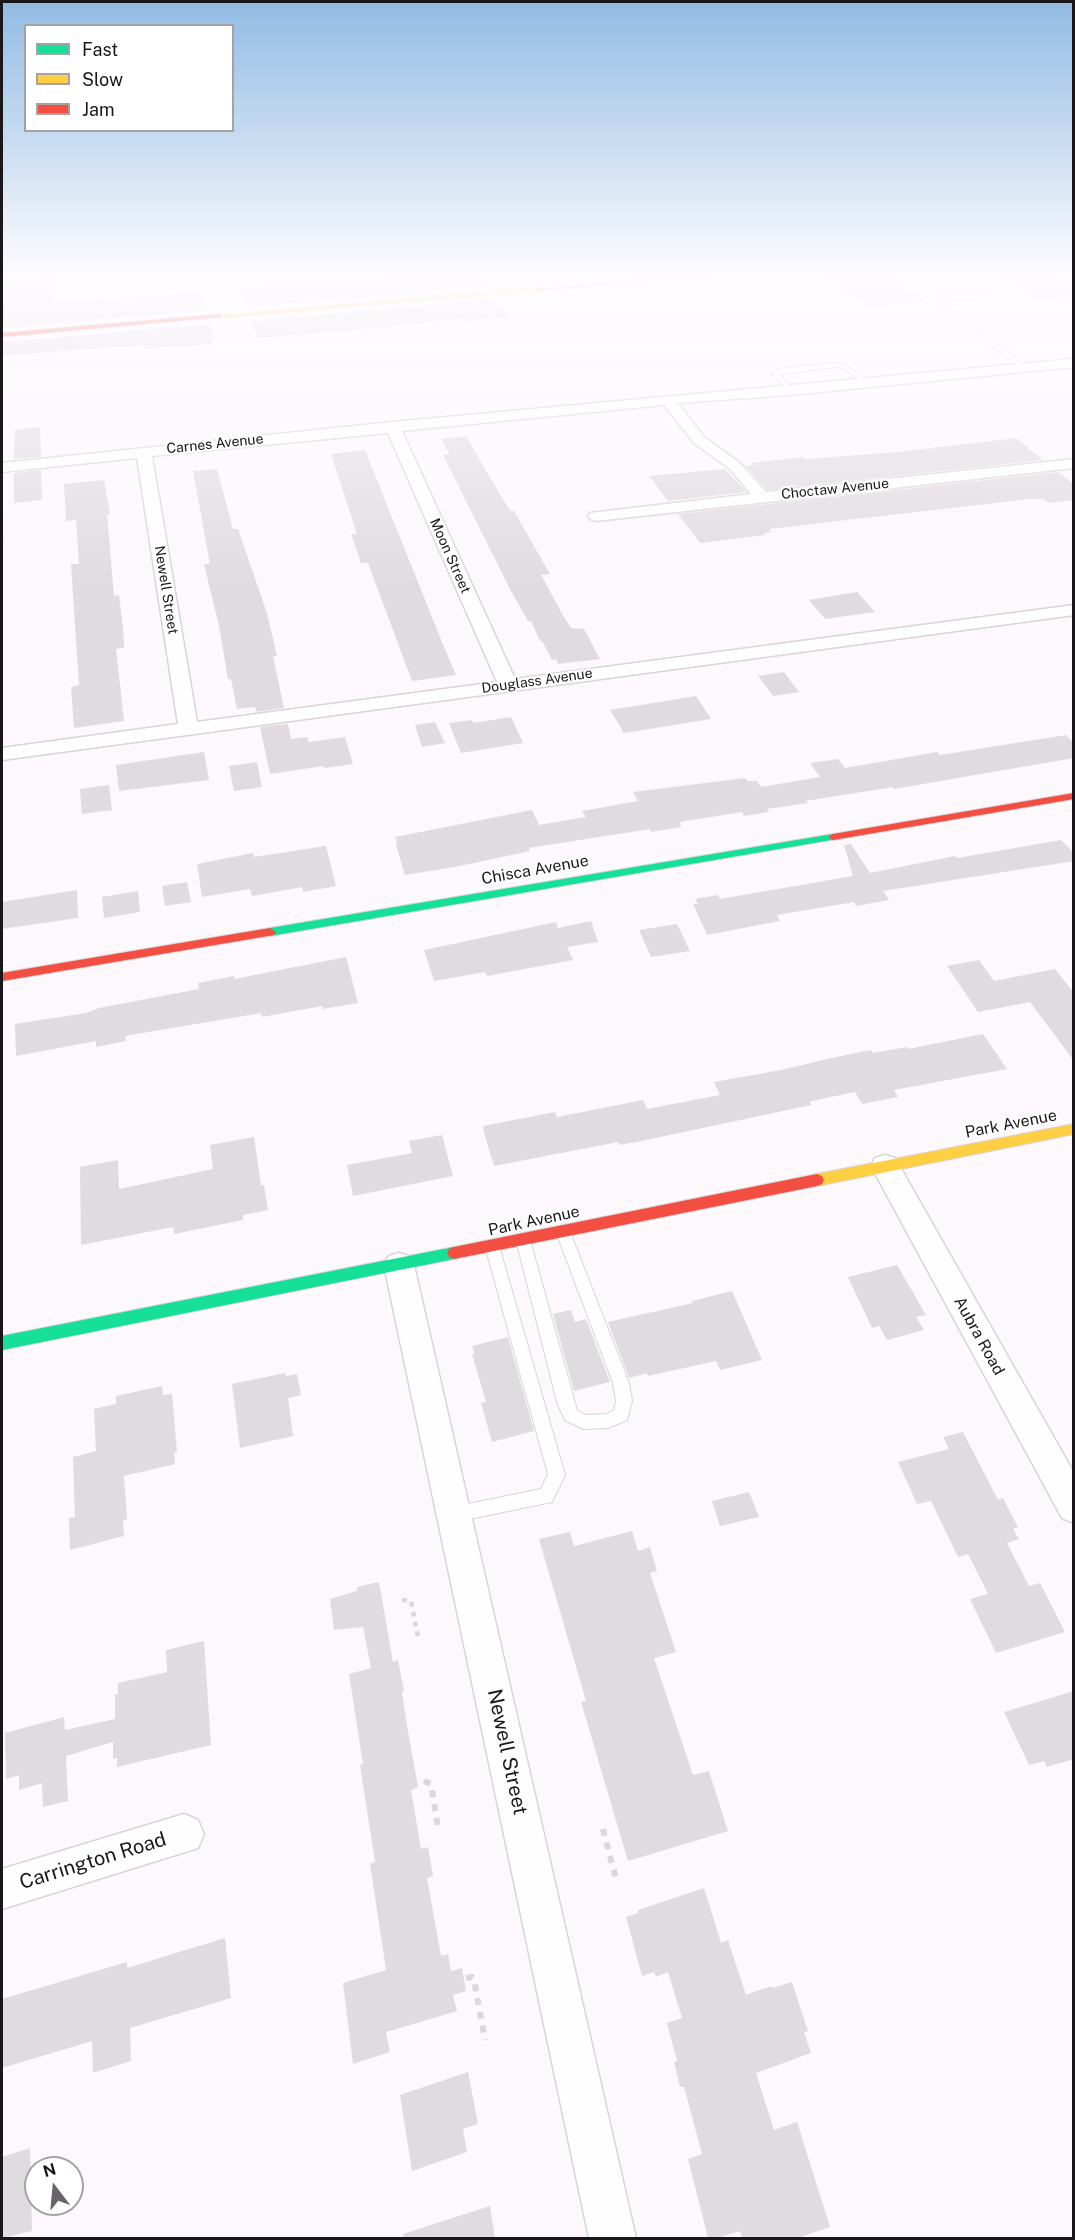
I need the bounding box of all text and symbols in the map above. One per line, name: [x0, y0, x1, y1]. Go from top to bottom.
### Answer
legend: [24, 24, 234, 132]
text: Fast: [82, 39, 118, 60]
text: Slow: [82, 69, 123, 90]
text: Jam: [82, 99, 115, 120]
street label: Carnes Avenue: [166, 431, 264, 457]
street label: Choctaw Avenue: [780, 475, 890, 503]
street label: Moon Street: [426, 516, 474, 596]
street label: Newell Street: [151, 544, 181, 636]
street label: Douglass Avenue: [480, 665, 594, 697]
street label: Chisca Avenue: [480, 851, 590, 889]
street label: Park Avenue: [964, 1106, 1058, 1142]
street label: Park Avenue: [487, 1202, 581, 1240]
street label: Aubra Road: [950, 1293, 1008, 1379]
street label: Newell Street: [482, 1687, 532, 1817]
street label: Carrington Road: [17, 1827, 169, 1895]
north arrow: [24, 2156, 84, 2216]
text: N: [41, 2159, 58, 2181]

